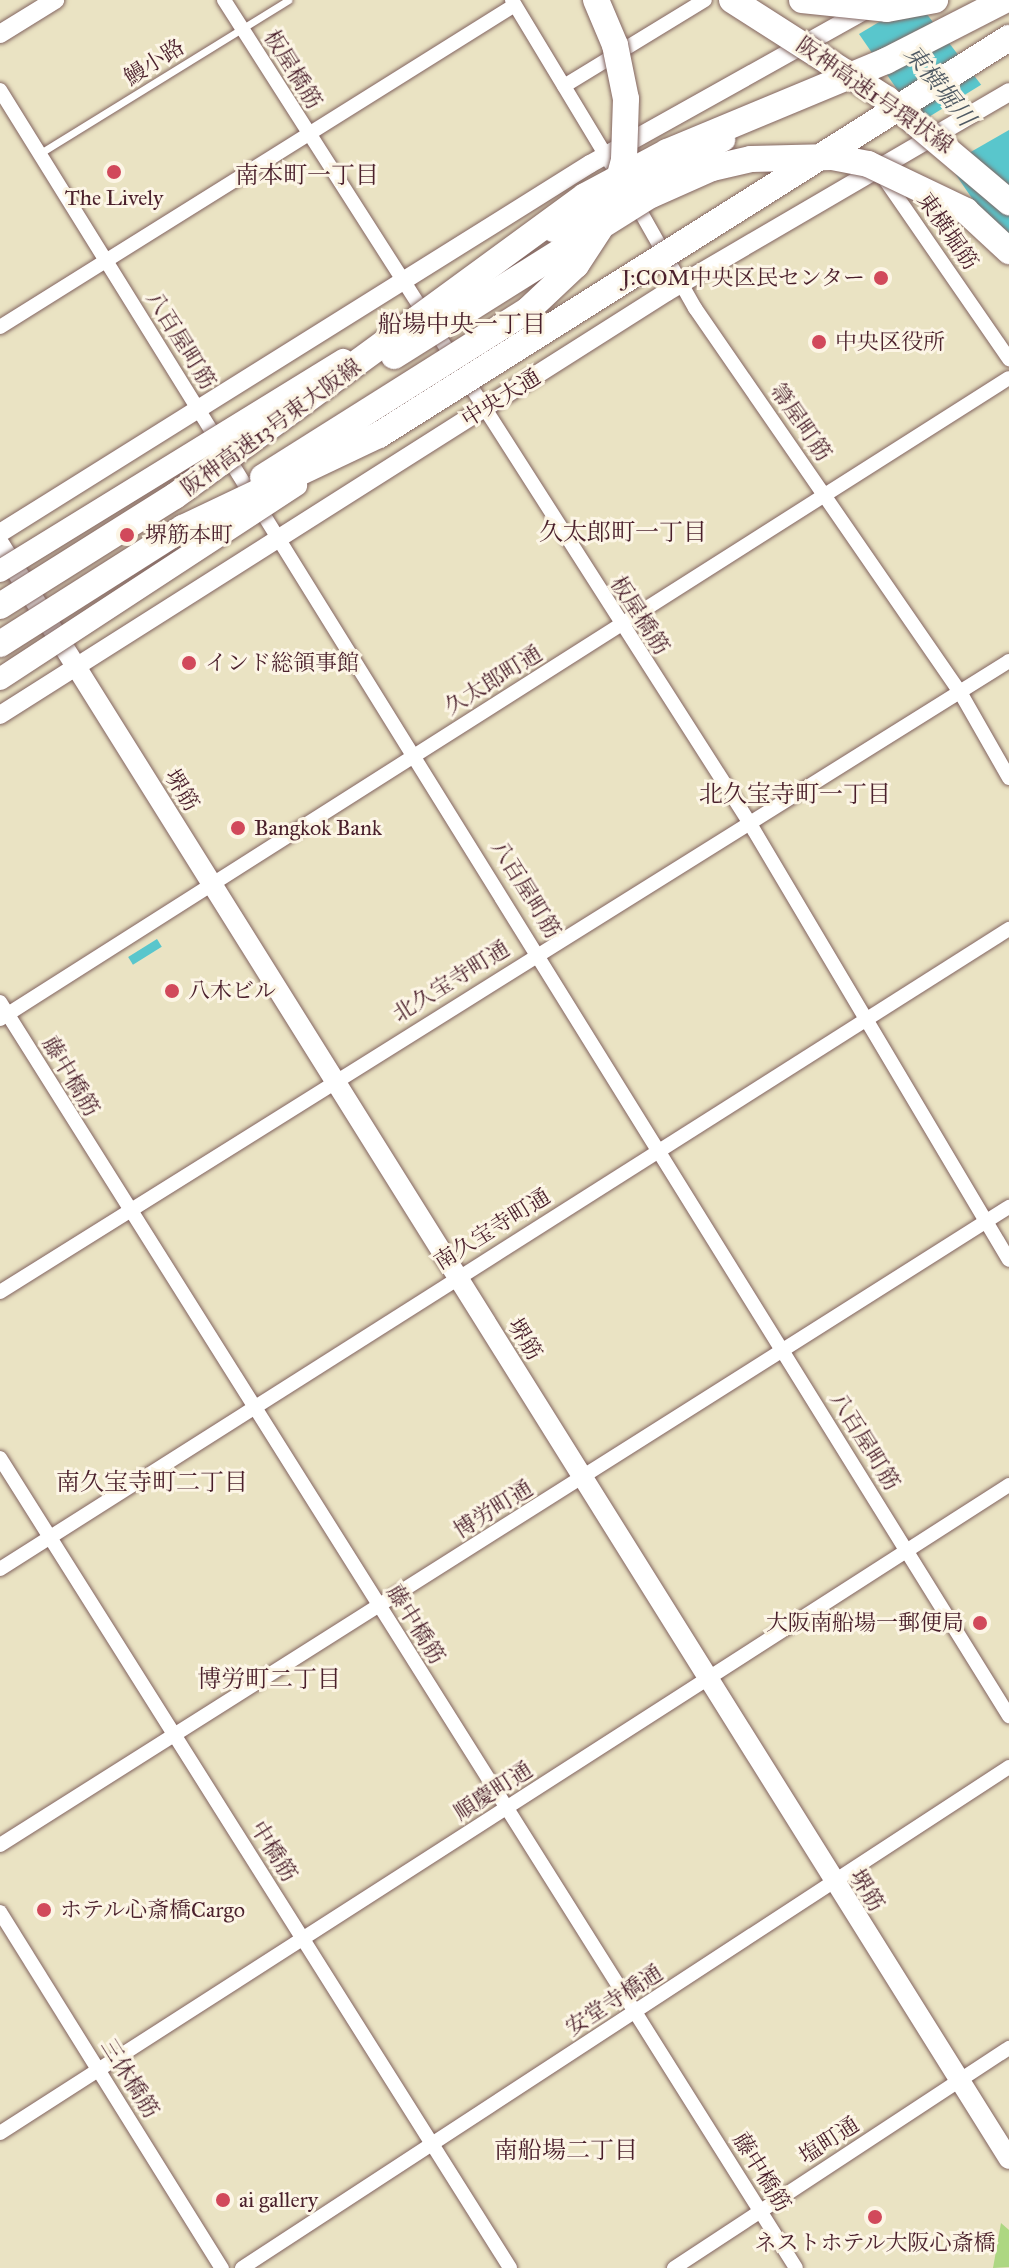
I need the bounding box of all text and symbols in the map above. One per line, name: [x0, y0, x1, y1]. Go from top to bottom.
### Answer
street label: 板屋橋筋: [258, 25, 328, 113]
street label: 阪神高速1号環状線: [792, 31, 958, 159]
street label: 鰻小路: [119, 33, 189, 91]
water label: 東横堀川: [898, 40, 980, 132]
district label: 南本町一丁目: [235, 162, 379, 190]
marker: The Lively: [105, 163, 123, 181]
place label: The Lively: [65, 185, 163, 211]
street label: 東横堀筋: [912, 187, 984, 275]
place label: J:COM中央区民センター: [621, 265, 865, 291]
marker: J:COM中央区民センター: [872, 269, 890, 287]
street label: 八百屋町筋: [141, 286, 221, 394]
district label: 船場中央一丁目: [378, 311, 546, 339]
place label: 中央区役所: [835, 329, 945, 355]
marker: 中央区役所: [810, 333, 828, 351]
street label: 阪神高速13号東大阪線: [176, 353, 366, 501]
street label: 中央大通: [457, 363, 545, 433]
street label: 箒屋町筋: [765, 378, 837, 466]
district label: 久太郎町一丁目: [539, 519, 707, 547]
place label: 堺筋本町: [145, 522, 233, 548]
marker: 堺筋本町: [116, 524, 138, 546]
street label: 板屋橋筋: [605, 571, 675, 659]
street label: 久太郎町通: [439, 640, 547, 720]
place label: インド総領事館: [205, 650, 359, 676]
marker: インド総領事館: [180, 654, 198, 672]
street label: 堺筋: [159, 764, 205, 816]
district label: 北久宝寺町一丁目: [699, 781, 891, 809]
place label: Bangkok Bank: [254, 815, 382, 841]
marker: Bangkok Bank: [229, 819, 247, 837]
street label: 八百屋町筋: [486, 835, 566, 943]
street label: 北久宝寺町通: [388, 935, 514, 1027]
place label: 八木ビル: [188, 978, 276, 1004]
marker: 八木ビル: [163, 982, 181, 1000]
street label: 藤中橋筋: [37, 1031, 105, 1121]
street label: 南久宝寺町通: [429, 1183, 555, 1275]
street label: 堺筋: [502, 1313, 548, 1365]
street label: 八百屋町筋: [825, 1387, 905, 1495]
district label: 南久宝寺町二丁目: [56, 1469, 248, 1497]
street label: 博労町通: [449, 1474, 537, 1544]
street label: 藤中橋筋: [381, 1580, 451, 1668]
place label: 大阪南船場一郵便局: [766, 1610, 964, 1636]
marker: 大阪南船場一郵便局: [971, 1614, 989, 1632]
district label: 博労町二丁目: [197, 1666, 341, 1694]
street label: 順慶町通: [449, 1756, 537, 1826]
street label: 中橋筋: [245, 1816, 303, 1886]
street label: 堺筋: [844, 1864, 890, 1916]
place label: ホテル心斎橋Cargo: [60, 1897, 246, 1923]
marker: ホテル心斎橋Cargo: [35, 1901, 53, 1919]
street label: 安堂寺橋通: [561, 1959, 667, 2041]
street label: 三休橋筋: [95, 2034, 165, 2122]
street label: 塩町通: [794, 2111, 864, 2169]
street label: 藤中橋筋: [727, 2128, 797, 2216]
district label: 南船場二丁目: [494, 2137, 638, 2165]
place label: ai gallery: [239, 2187, 318, 2213]
marker: ai gallery: [214, 2191, 232, 2209]
marker: ネストホテル大阪心斎橋: [866, 2208, 884, 2226]
place label: ネストホテル大阪心斎橋: [754, 2230, 996, 2256]

